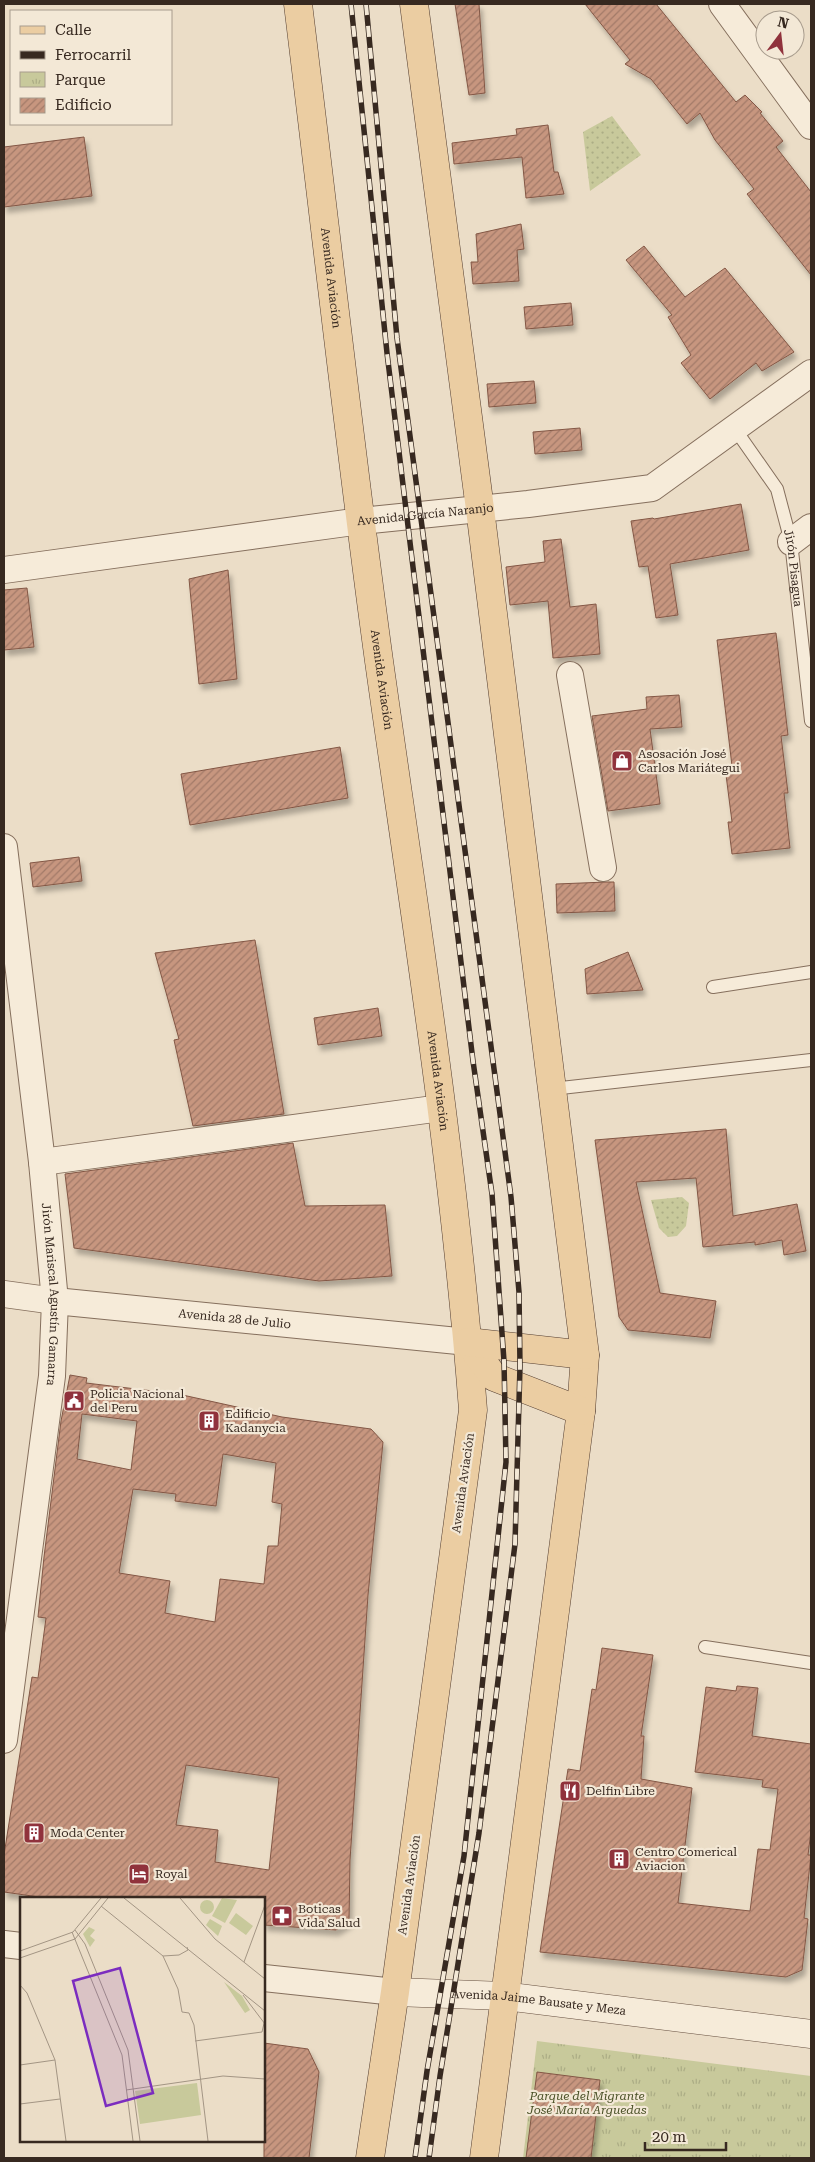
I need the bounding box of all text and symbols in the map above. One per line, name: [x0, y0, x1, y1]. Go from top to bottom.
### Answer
legend: [10, 10, 172, 125]
north arrow: [755, 10, 805, 60]
text: N: [776, 13, 791, 32]
text: Calle: [55, 21, 91, 39]
text: Ferrocarril: [55, 46, 132, 64]
text: Parque: [55, 71, 106, 89]
text: Edificio: [55, 96, 112, 114]
street label: Avenida Aviación: [318, 227, 344, 329]
street label: Avenida García Naranjo: [356, 501, 494, 528]
street label: Jirón Pisagua: [781, 527, 805, 608]
street label: Avenida Aviación: [368, 629, 396, 731]
place label: Asosación José Carlos Mariátegui: [638, 747, 740, 775]
shop icon: Asosación José Carlos Mariátegui: [610, 749, 634, 773]
street label: Avenida Aviación: [425, 1030, 451, 1132]
street label: Jirón Mariscal Agustín Gamarra: [39, 1202, 62, 1387]
street label: Avenida 28 de Julio: [178, 1306, 292, 1331]
place label: Policia Nacional del Peru: [90, 1387, 184, 1415]
public building icon: Policia Nacional del Peru: [62, 1389, 86, 1413]
place label: Edificio Kadanycia: [225, 1407, 286, 1435]
building icon: Edificio Kadanycia: [197, 1409, 221, 1433]
street label: Avenida Aviación: [449, 1432, 477, 1534]
restaurant icon: Delfin Libre: [558, 1779, 582, 1803]
place label: Delfin Libre: [586, 1784, 655, 1798]
building icon: Moda Center: [22, 1821, 46, 1845]
place label: Moda Center: [50, 1826, 125, 1840]
street label: Avenida Aviación: [395, 1834, 423, 1936]
place label: Centro Comerical Aviacion: [635, 1845, 737, 1873]
building icon: Centro Comerical Aviacion: [607, 1847, 631, 1871]
hotel icon: Royal: [127, 1862, 151, 1886]
place label: Royal: [155, 1867, 188, 1881]
inset map: [20, 1897, 265, 2142]
place label: Boticas Vida Salud: [298, 1902, 361, 1930]
pharmacy icon: Boticas Vida Salud: [270, 1904, 294, 1928]
street label: Avenida Jaime Bausate y Meza: [451, 1987, 627, 2018]
park label: Parque del Migrante José María Arguedas: [526, 2089, 647, 2117]
scale bar: [645, 2120, 726, 2152]
text: 20 m: [652, 2128, 687, 2146]

